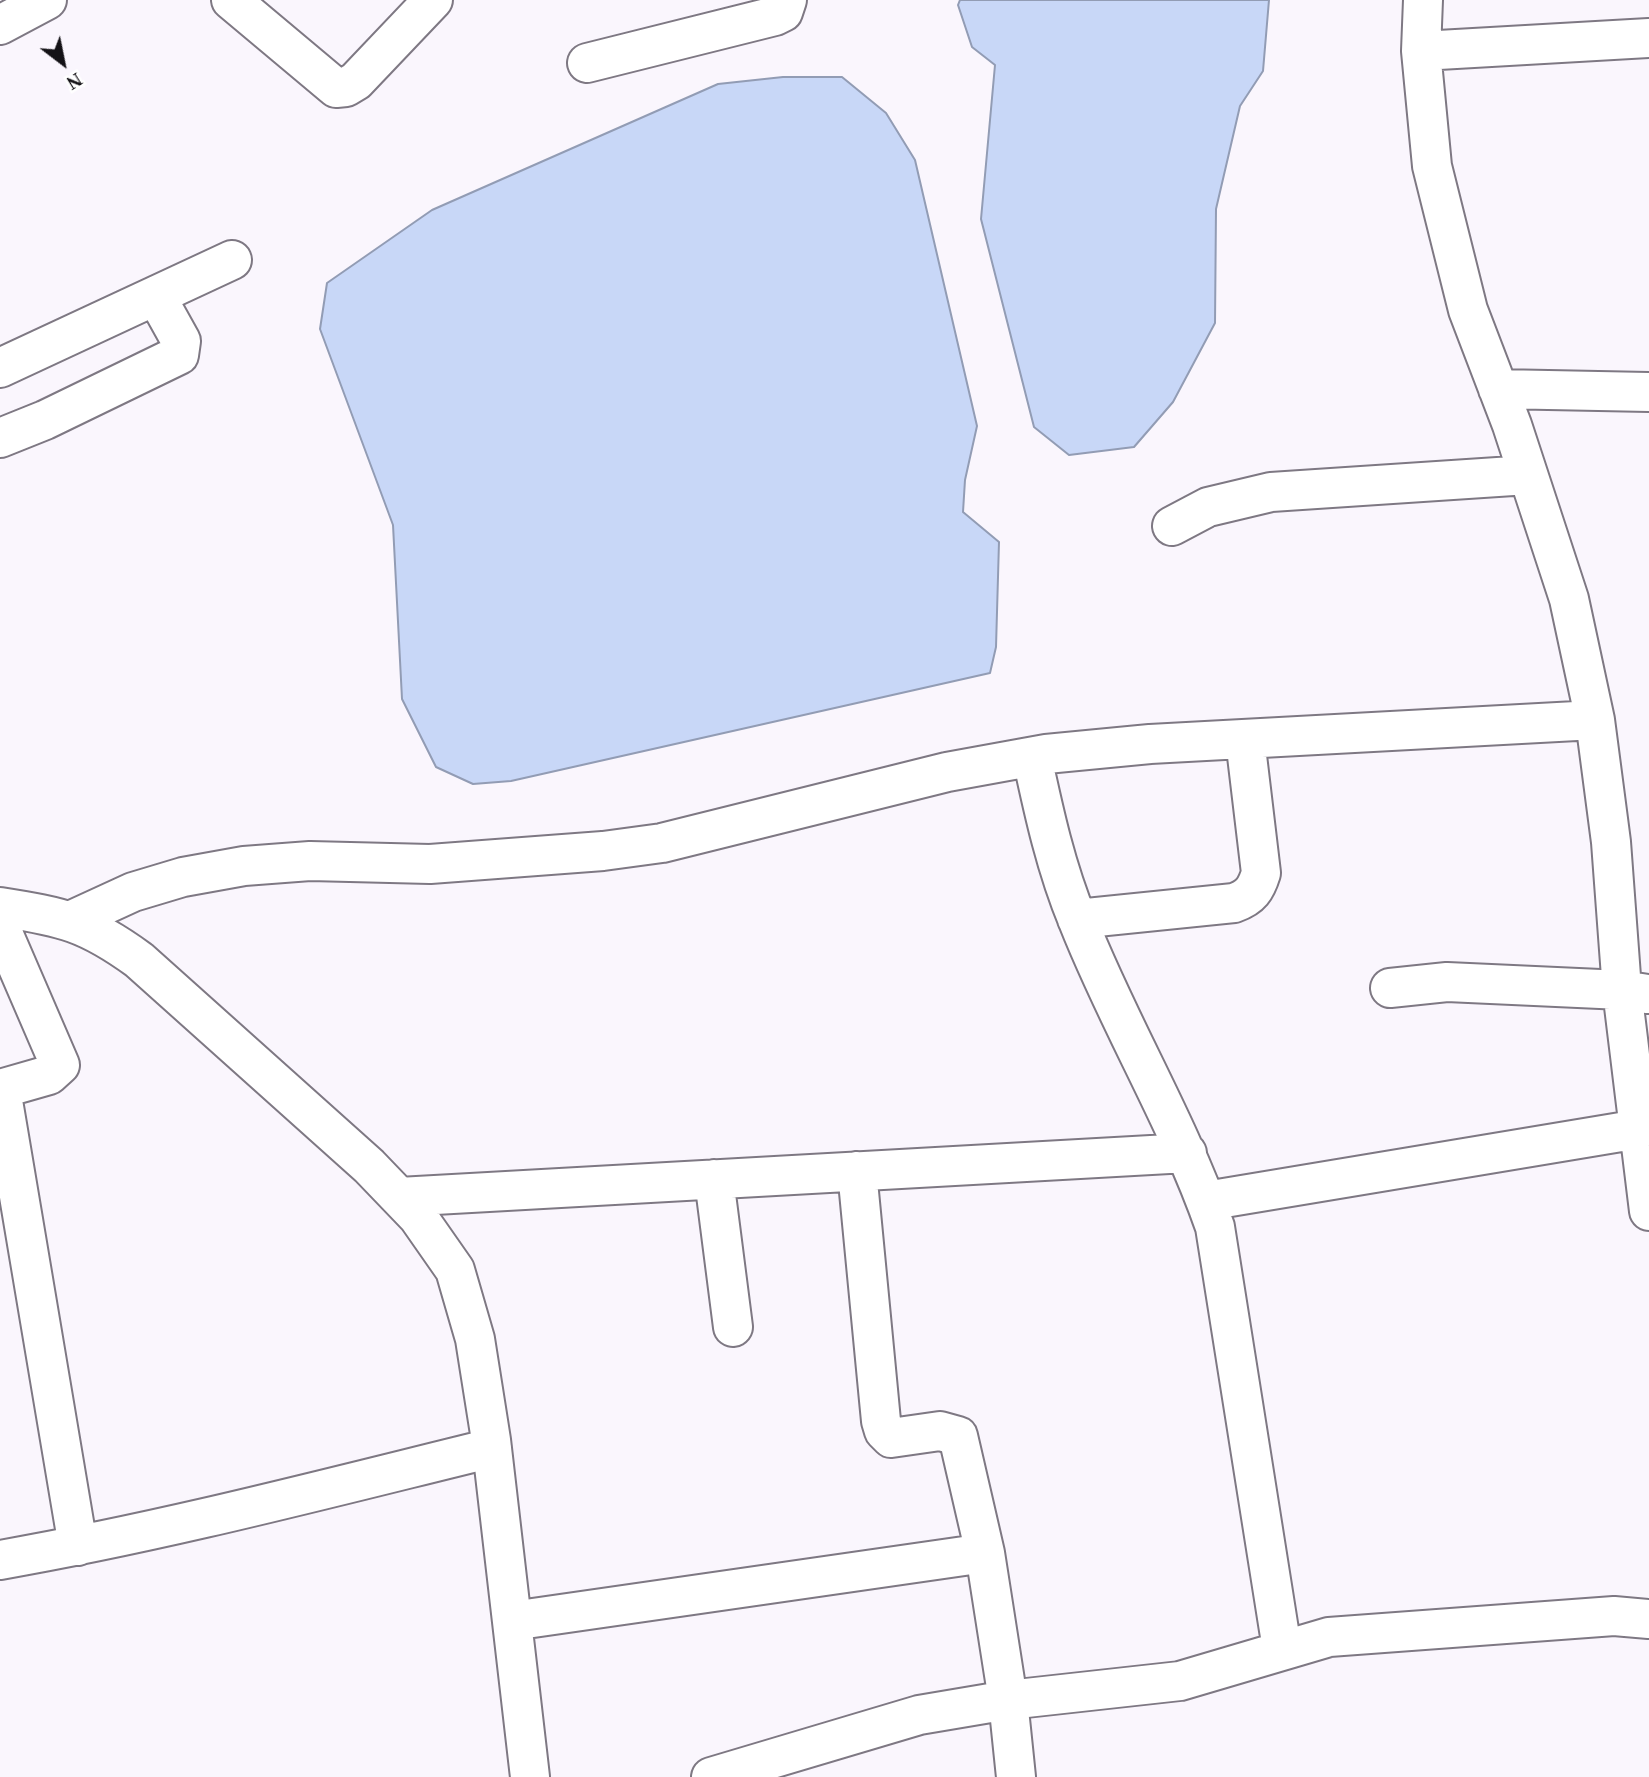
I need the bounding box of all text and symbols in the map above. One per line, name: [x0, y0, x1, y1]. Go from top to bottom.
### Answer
north arrow: [28, 28, 98, 98]
text: N: [63, 69, 86, 94]

